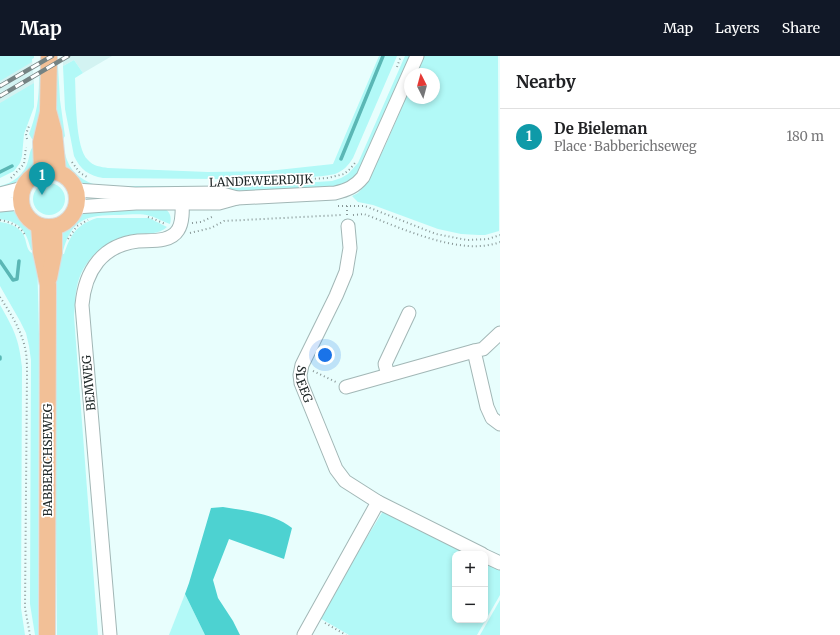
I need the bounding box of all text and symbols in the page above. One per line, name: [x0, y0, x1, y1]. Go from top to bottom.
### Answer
text: Map: [20, 16, 62, 40]
text: Map: [663, 19, 693, 37]
text: Layers: [715, 19, 760, 37]
text: Share: [782, 19, 820, 37]
north arrow: [404, 68, 440, 104]
text: Nearby: [516, 71, 576, 93]
text: De Bieleman: [554, 119, 647, 138]
text: 1: [526, 128, 532, 145]
text: 180 m: [786, 128, 824, 145]
text: Place · Babberichseweg: [554, 138, 697, 155]
pin: 1: [29, 162, 55, 195]
street label: LANDEWEERDIJK: [209, 171, 313, 190]
your location: [315, 345, 335, 365]
street label: BEMWEG: [79, 354, 98, 412]
street label: SLEEG: [293, 364, 316, 405]
street label: BABBERICHSEWEG: [40, 403, 55, 516]
map controls: [452, 551, 488, 623]
button: +: [452, 551, 488, 587]
button: −: [452, 587, 488, 623]

